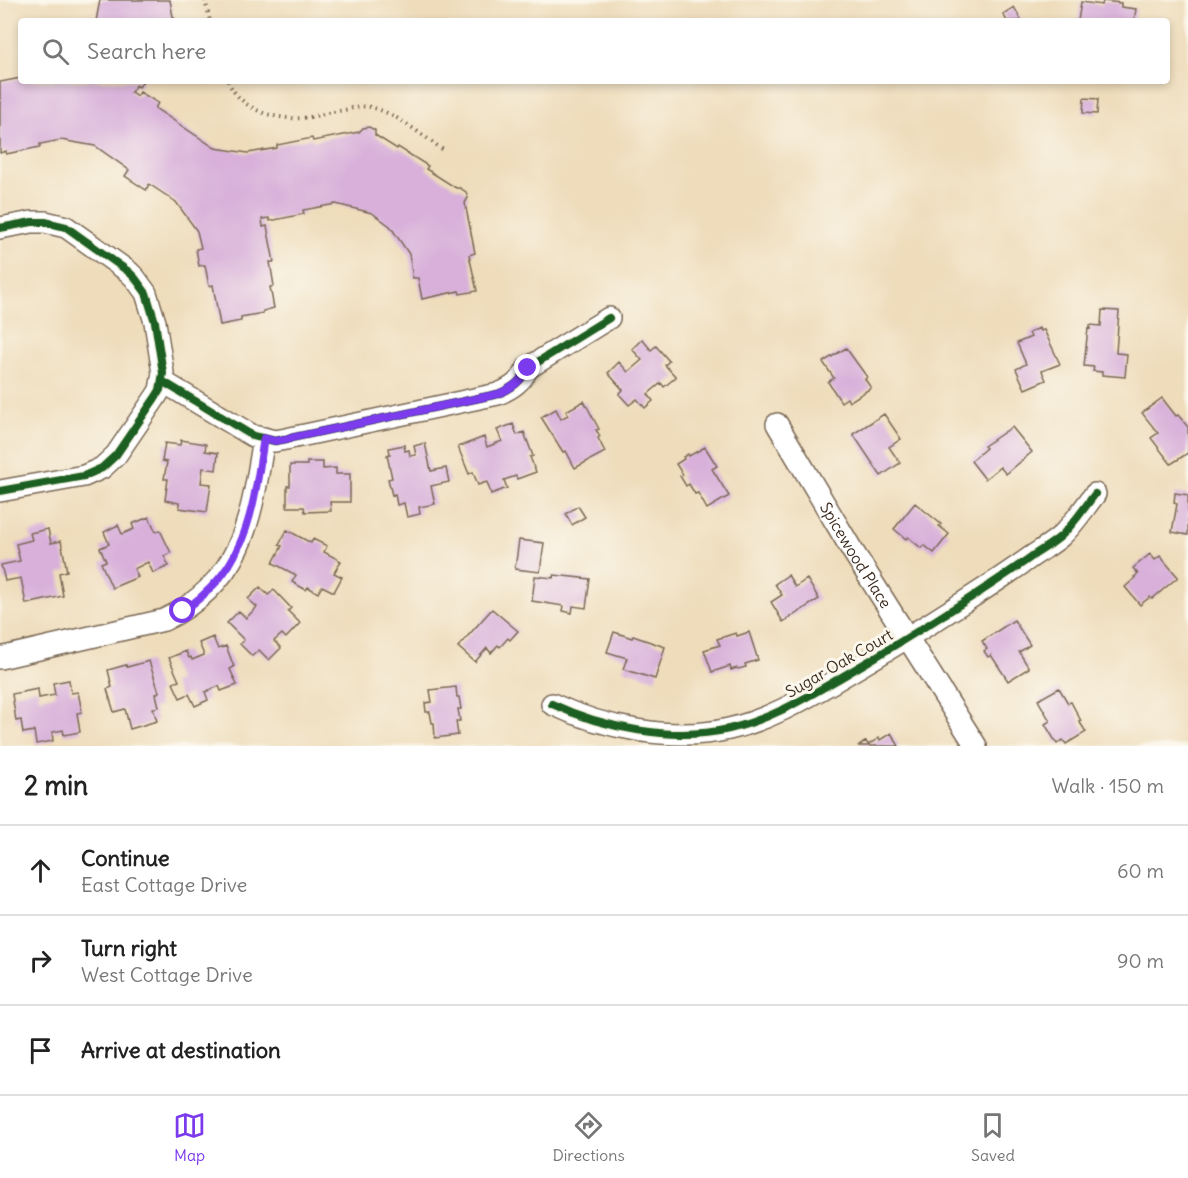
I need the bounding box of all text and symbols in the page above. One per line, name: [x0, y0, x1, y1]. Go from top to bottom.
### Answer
search box: [18, 18, 1170, 84]
icon: search: [39, 35, 72, 68]
text: Search here: [87, 37, 206, 65]
route end: [514, 354, 540, 380]
street label: Spicewood Place: [816, 499, 896, 612]
route start: [169, 597, 195, 623]
street label: Sugar Oak Court: [782, 624, 897, 702]
text: 2 min: [24, 769, 88, 802]
text: Walk · 150 m: [1052, 773, 1164, 798]
text: Continue: [81, 844, 170, 872]
icon: ahead: [24, 854, 57, 887]
text: 60 m: [1117, 858, 1164, 883]
text: East Cottage Drive: [81, 872, 247, 897]
text: Turn right: [81, 934, 177, 962]
icon: right: [24, 944, 57, 977]
text: 90 m: [1117, 948, 1164, 973]
text: West Cottage Drive: [81, 962, 253, 987]
icon: arrive: [24, 1034, 57, 1067]
text: Arrive at destination: [81, 1036, 281, 1064]
tab: Map: [173, 1109, 206, 1165]
tab: Directions: [552, 1109, 625, 1165]
tab: Saved: [971, 1109, 1015, 1165]

